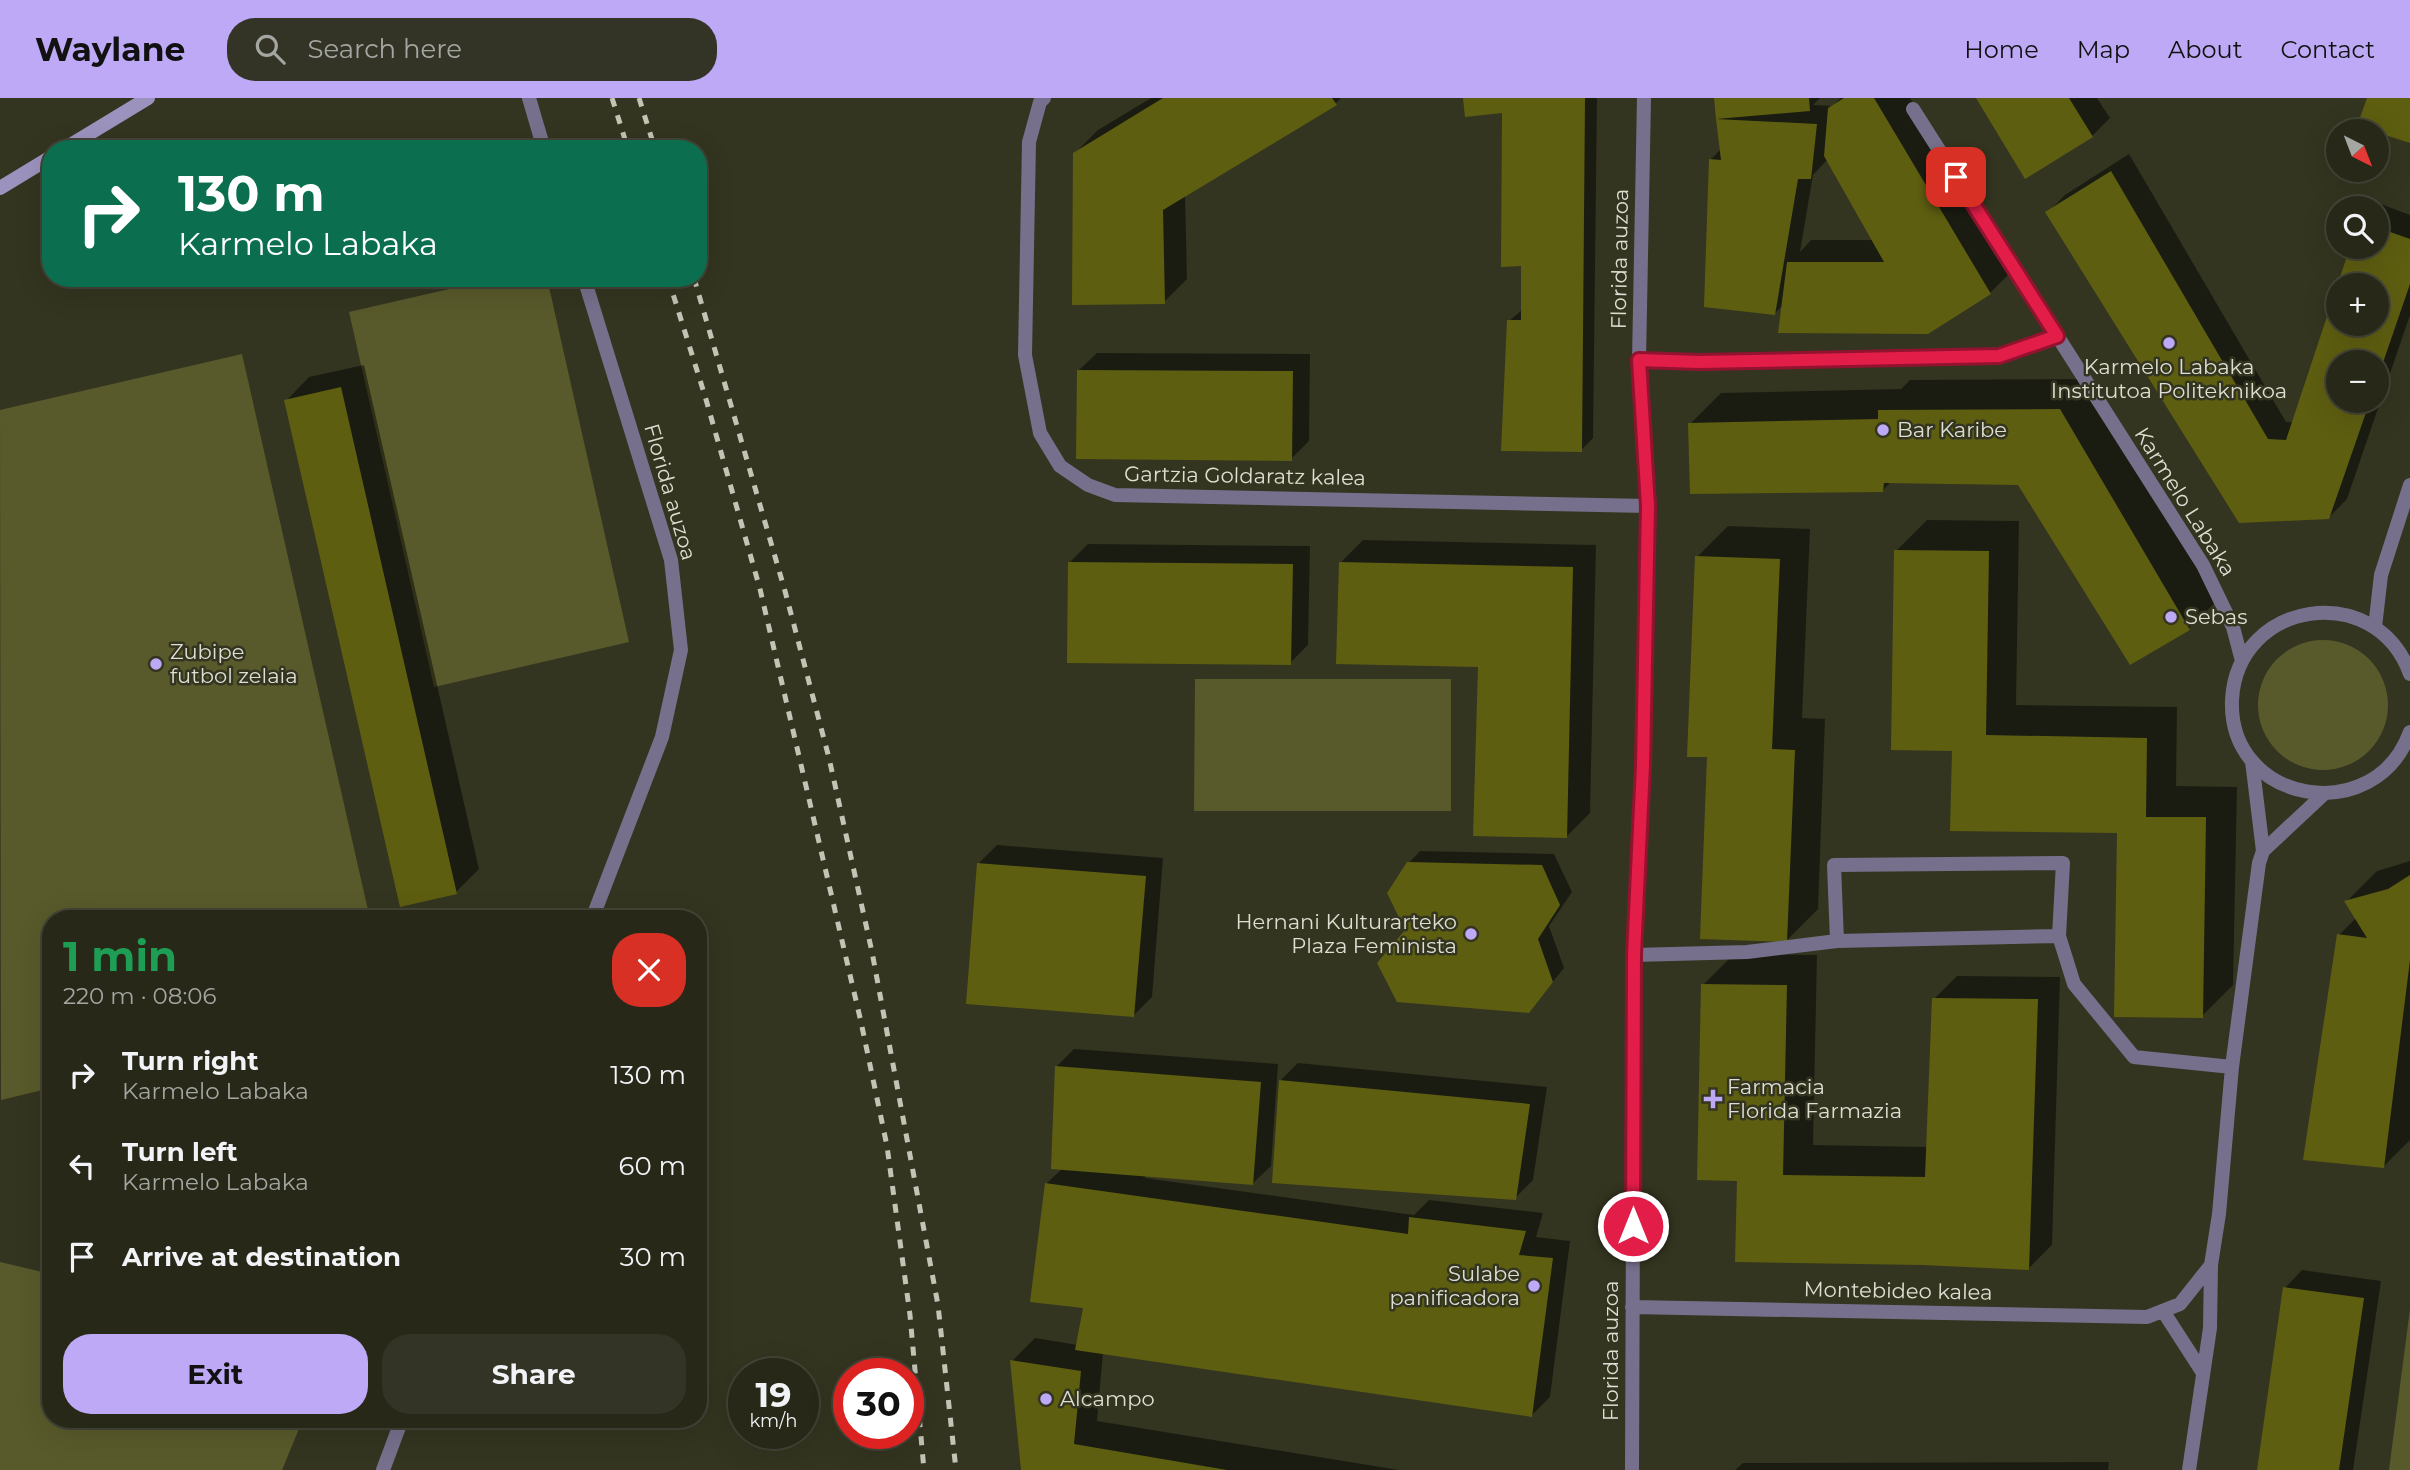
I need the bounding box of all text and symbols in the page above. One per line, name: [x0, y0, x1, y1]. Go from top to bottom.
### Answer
search box: [227, 18, 717, 81]
text: Waylane: [35, 29, 185, 69]
icon: search: [251, 30, 289, 68]
text: Search here: [307, 33, 462, 65]
text: Home: [1964, 35, 2039, 64]
text: Map: [2077, 35, 2130, 64]
text: About: [2168, 35, 2242, 64]
text: Contact: [2280, 35, 2375, 64]
north arrow: [2326, 119, 2389, 182]
map controls: [2326, 119, 2389, 413]
pin: [1926, 147, 1986, 207]
icon: arrive: [1937, 158, 1975, 196]
text: 130 m: [178, 164, 325, 223]
icon: right: [63, 168, 154, 259]
street label: Florida auzoa: [1606, 188, 1633, 330]
button: search: [2326, 196, 2389, 259]
text: Karmelo Labaka: [178, 224, 438, 263]
button: +: [2326, 273, 2389, 336]
marker: Karmelo Labaka Institutoa Politeknikoa: [2161, 335, 2177, 351]
button: −: [2326, 350, 2389, 413]
place label: Karmelo Labaka Institutoa Politeknikoa: [2051, 354, 2287, 403]
place label: Bar Karibe: [1897, 417, 2007, 442]
street label: Florida auzoa: [639, 421, 702, 563]
marker: Bar Karibe: [1875, 422, 1891, 438]
street label: Karmelo Labaka: [2130, 423, 2241, 581]
street label: Gartzia Goldaratz kalea: [1124, 461, 1366, 490]
place label: Sebas: [2185, 604, 2247, 629]
marker: Sebas: [2163, 609, 2179, 625]
place label: Zubipe futbol zelaia: [170, 639, 298, 688]
marker: Zubipe futbol zelaia: [148, 656, 164, 672]
place label: Hernani Kulturarteko Plaza Feminista: [1236, 909, 1457, 958]
marker: Hernani Kulturarteko Plaza Feminista: [1463, 926, 1479, 942]
text: 1 min: [63, 930, 177, 982]
button: close: [612, 933, 686, 1007]
text: 220 m · 08:06: [63, 982, 217, 1010]
text: Turn right: [122, 1045, 258, 1077]
icon: right: [63, 1056, 101, 1094]
text: 130 m: [610, 1059, 686, 1091]
place label: Farmacia Florida Farmazia: [1727, 1074, 1902, 1123]
text: Karmelo Labaka: [122, 1077, 309, 1105]
marker: Farmacia Florida Farmazia: [1705, 1091, 1721, 1107]
text: Turn left: [122, 1136, 238, 1168]
icon: left: [63, 1147, 101, 1185]
text: 60 m: [619, 1150, 686, 1182]
text: Karmelo Labaka: [122, 1168, 309, 1196]
position arrow: [1596, 1189, 1670, 1263]
icon: arrive: [63, 1238, 101, 1276]
text: Arrive at destination: [122, 1241, 401, 1273]
text: 30 m: [620, 1241, 686, 1273]
place label: Sulabe panificadora: [1389, 1261, 1520, 1310]
street label: Montebideo kalea: [1803, 1276, 1993, 1305]
marker: Sulabe panificadora: [1526, 1278, 1542, 1294]
street label: Florida auzoa: [1598, 1281, 1623, 1421]
button: Exit: [63, 1334, 368, 1414]
button: Share: [382, 1334, 686, 1414]
speed limit sign: 30: [833, 1358, 924, 1449]
text: 19: [755, 1373, 792, 1416]
place label: Alcampo: [1060, 1386, 1155, 1411]
marker: Alcampo: [1038, 1391, 1054, 1407]
text: km/h: [749, 1410, 798, 1432]

